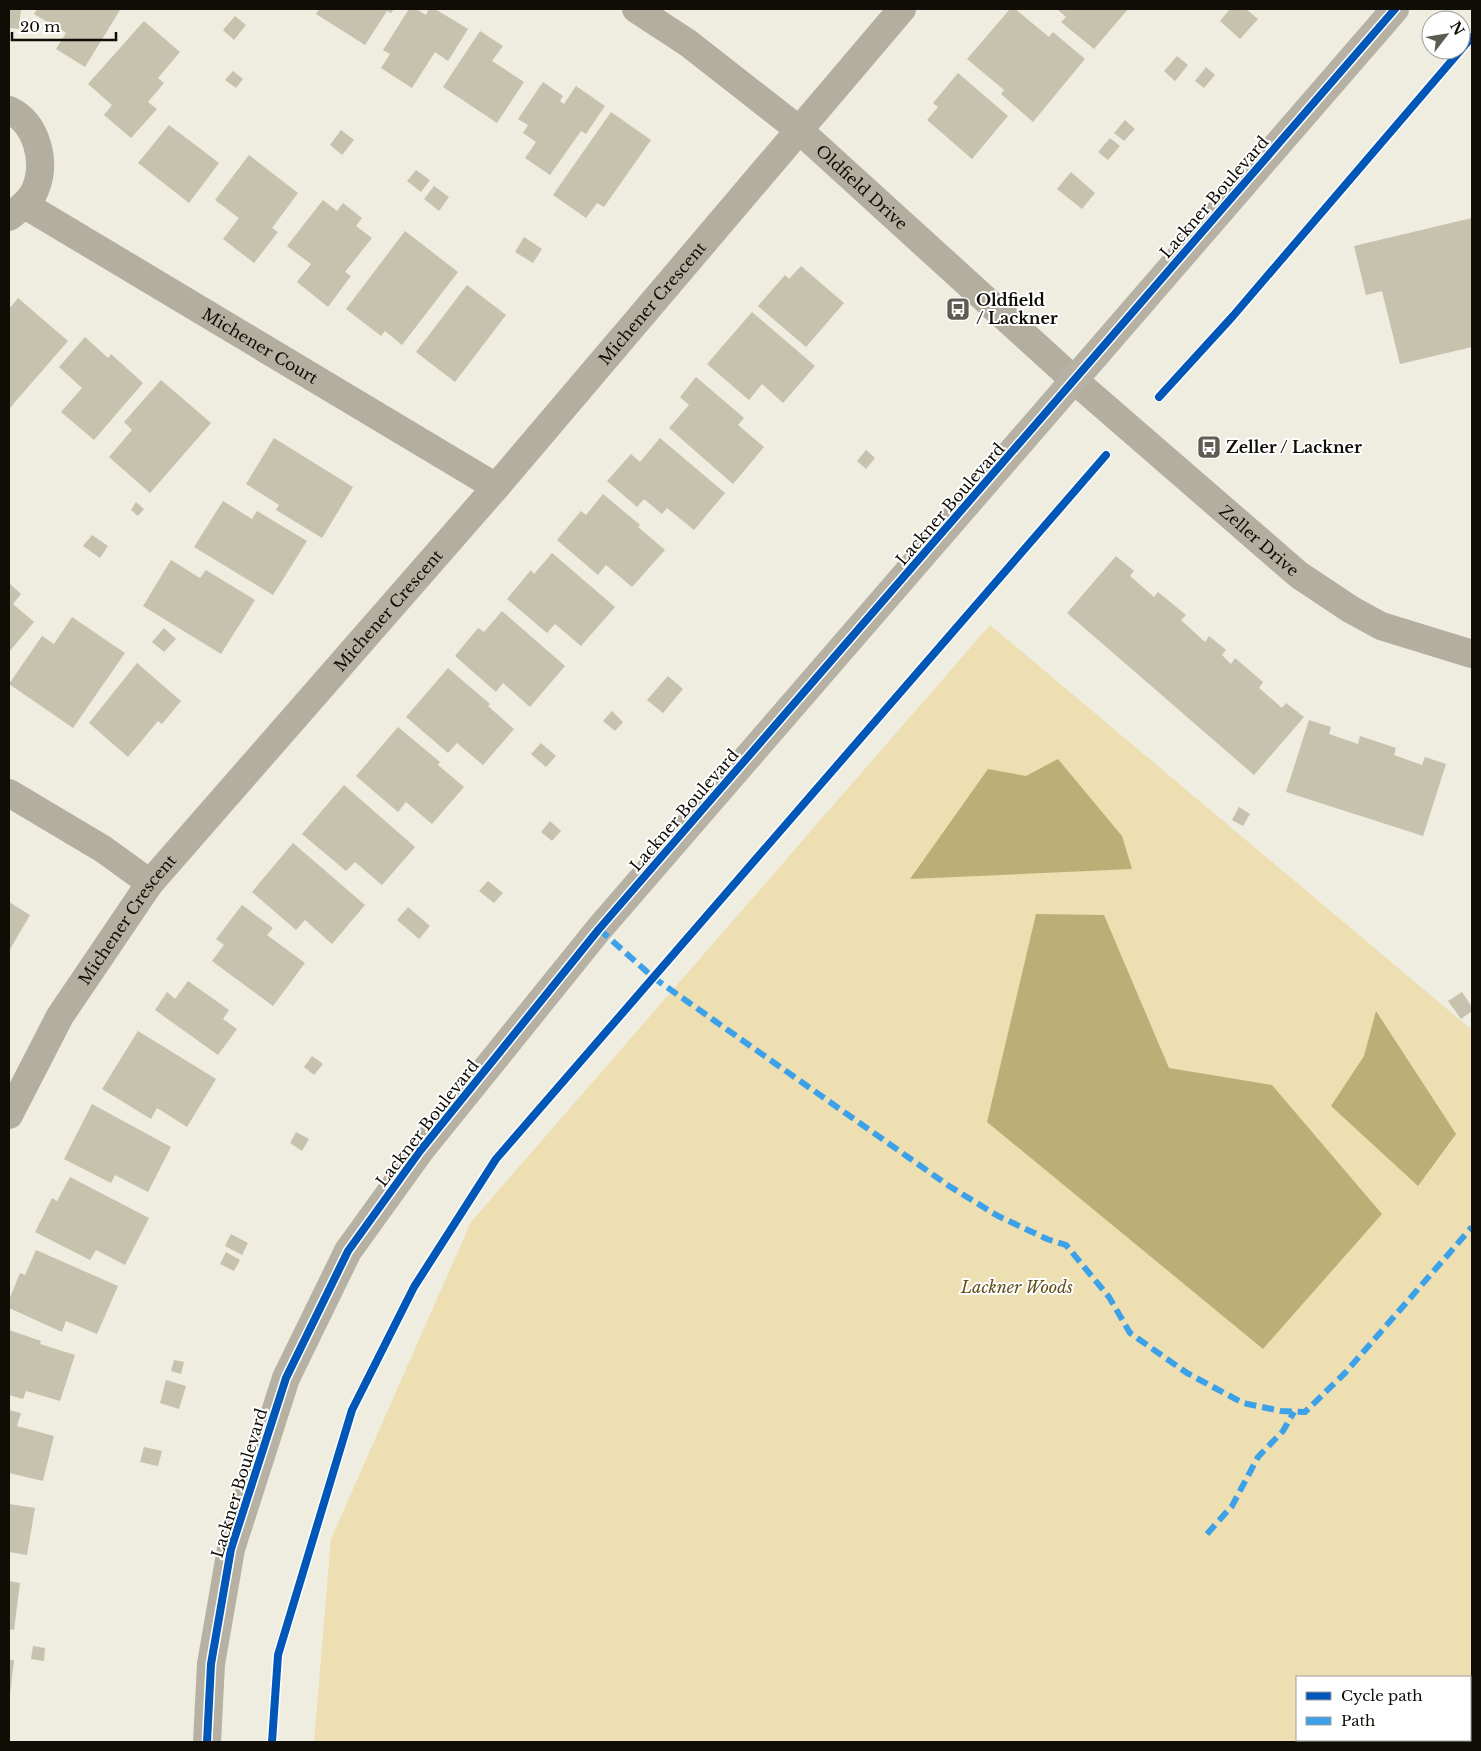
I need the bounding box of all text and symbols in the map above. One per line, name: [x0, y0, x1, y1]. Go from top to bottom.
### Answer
scale bar: [12, 10, 116, 42]
north arrow: [1421, 10, 1471, 60]
text: 20 m: [20, 17, 60, 36]
text: N: [1446, 18, 1468, 39]
street label: Lackner Boulevard: [1156, 132, 1273, 262]
street label: Oldfield Drive: [812, 140, 912, 234]
street label: Michener Crescent: [594, 238, 710, 369]
place label: Oldfield / Lackner: [976, 290, 1058, 328]
bus stop icon: Oldfield / Lackner: [945, 296, 971, 322]
street label: Michener Court: [199, 303, 322, 388]
bus stop icon: Zeller / Lackner: [1196, 434, 1222, 460]
place label: Zeller / Lackner: [1226, 437, 1362, 457]
street label: Lackner Boulevard: [892, 439, 1009, 569]
street label: Zeller Drive: [1215, 501, 1303, 580]
street label: Michener Crescent: [330, 545, 447, 675]
street label: Lackner Boulevard: [626, 745, 743, 875]
street label: Michener Crescent: [74, 850, 180, 988]
street label: Lackner Boulevard: [371, 1056, 483, 1190]
park label: Lackner Woods: [960, 1277, 1073, 1297]
street label: Lackner Boulevard: [207, 1406, 271, 1560]
legend: [1296, 1676, 1471, 1741]
text: Cycle path: [1341, 1686, 1423, 1705]
text: Path: [1341, 1711, 1375, 1730]

